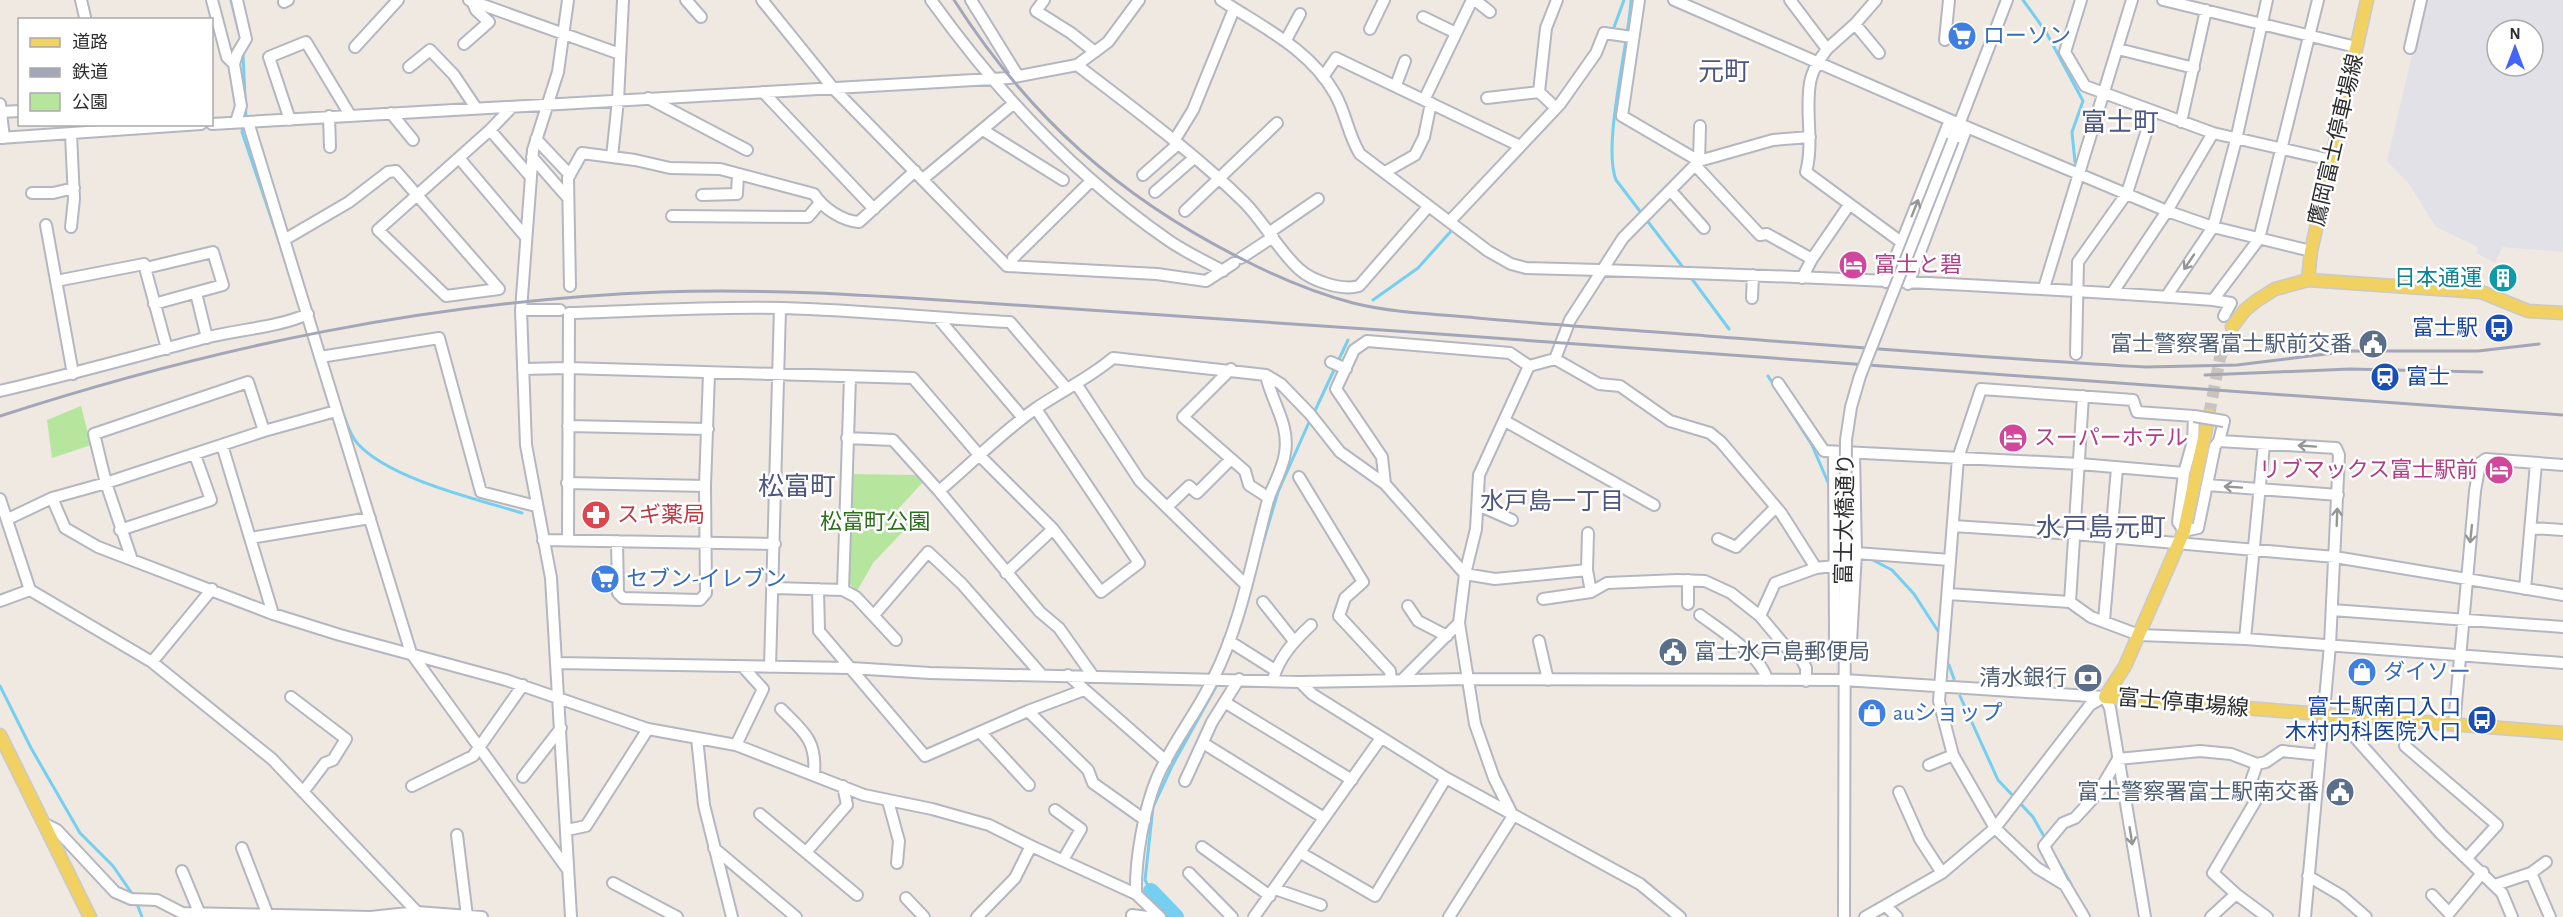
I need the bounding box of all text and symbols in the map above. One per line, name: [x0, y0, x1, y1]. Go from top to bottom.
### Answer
legend: [18, 18, 213, 126]
north arrow: [2485, 18, 2545, 78]
supermarket icon: ローソン: [1946, 20, 1978, 52]
place label: ローソン: [1983, 25, 2071, 47]
text: N: [2509, 26, 2521, 42]
text: 道路: [72, 32, 108, 52]
street label: 鷹岡富士停車場線: [2305, 52, 2367, 228]
district label: 元町: [1698, 59, 1750, 85]
text: 鉄道: [72, 62, 108, 82]
text: 公園: [72, 93, 108, 112]
district label: 富士町: [2081, 109, 2159, 136]
one-way arrow: [1910, 199, 1921, 218]
hotel icon: 富士と碧: [1837, 249, 1869, 281]
place label: 富士と碧: [1874, 253, 1962, 276]
one-way arrow: [2183, 253, 2195, 270]
building icon: 日本通運: [2487, 262, 2519, 294]
place label: 日本通運: [2394, 266, 2482, 289]
bus stop icon: 富士駅: [2483, 312, 2515, 344]
place label: 富士駅: [2412, 316, 2478, 339]
public building icon: 富士警察署富士駅前交番: [2357, 328, 2389, 360]
place label: 富士警察署富士駅前交番: [2110, 332, 2352, 355]
station icon: 富士: [2369, 361, 2401, 393]
place label: 富士: [2406, 365, 2450, 388]
hotel icon: スーパーホテル: [1997, 422, 2029, 454]
place label: スーパーホテル: [2034, 427, 2188, 449]
one-way arrow: [2298, 440, 2318, 451]
street label: 富士大橋通り: [1832, 453, 1857, 585]
hotel icon: リブマックス富士駅前: [2483, 454, 2515, 486]
place label: リブマックス富士駅前: [2259, 458, 2478, 481]
district label: 松富町: [758, 473, 836, 500]
one-way arrow: [2224, 481, 2244, 492]
district label: 水戸島一丁目: [1480, 488, 1624, 514]
pharmacy icon: スギ薬局: [580, 499, 612, 531]
place label: スギ薬局: [617, 503, 705, 526]
one-way arrow: [2331, 507, 2342, 527]
park label: 松富町公園: [820, 510, 930, 533]
district label: 水戸島元町: [2036, 513, 2166, 541]
one-way arrow: [2465, 524, 2476, 544]
supermarket icon: セブン-イレブン: [589, 563, 621, 595]
place label: セブン-イレブン: [626, 567, 787, 590]
public building icon: 富士水戸島郵便局: [1657, 636, 1689, 668]
place label: 富士水戸島郵便局: [1694, 640, 1870, 663]
shop icon: ダイソー: [2346, 656, 2378, 688]
place label: ダイソー: [2383, 660, 2471, 683]
bank icon: 清水銀行: [2072, 662, 2104, 694]
place label: 清水銀行: [1979, 666, 2067, 689]
street label: 富士停車場線: [2116, 685, 2250, 720]
place label: 富士駅南口入口 木村内科医院入口: [2285, 695, 2461, 743]
shop icon: auショップ: [1856, 697, 1888, 729]
place label: auショップ: [1893, 701, 2002, 724]
bus stop icon: 富士駅南口入口 木村内科医院入口: [2466, 704, 2498, 736]
public building icon: 富士警察署富士駅南交番: [2324, 776, 2356, 808]
place label: 富士警察署富士駅南交番: [2077, 780, 2319, 803]
one-way arrow: [2125, 826, 2136, 846]

